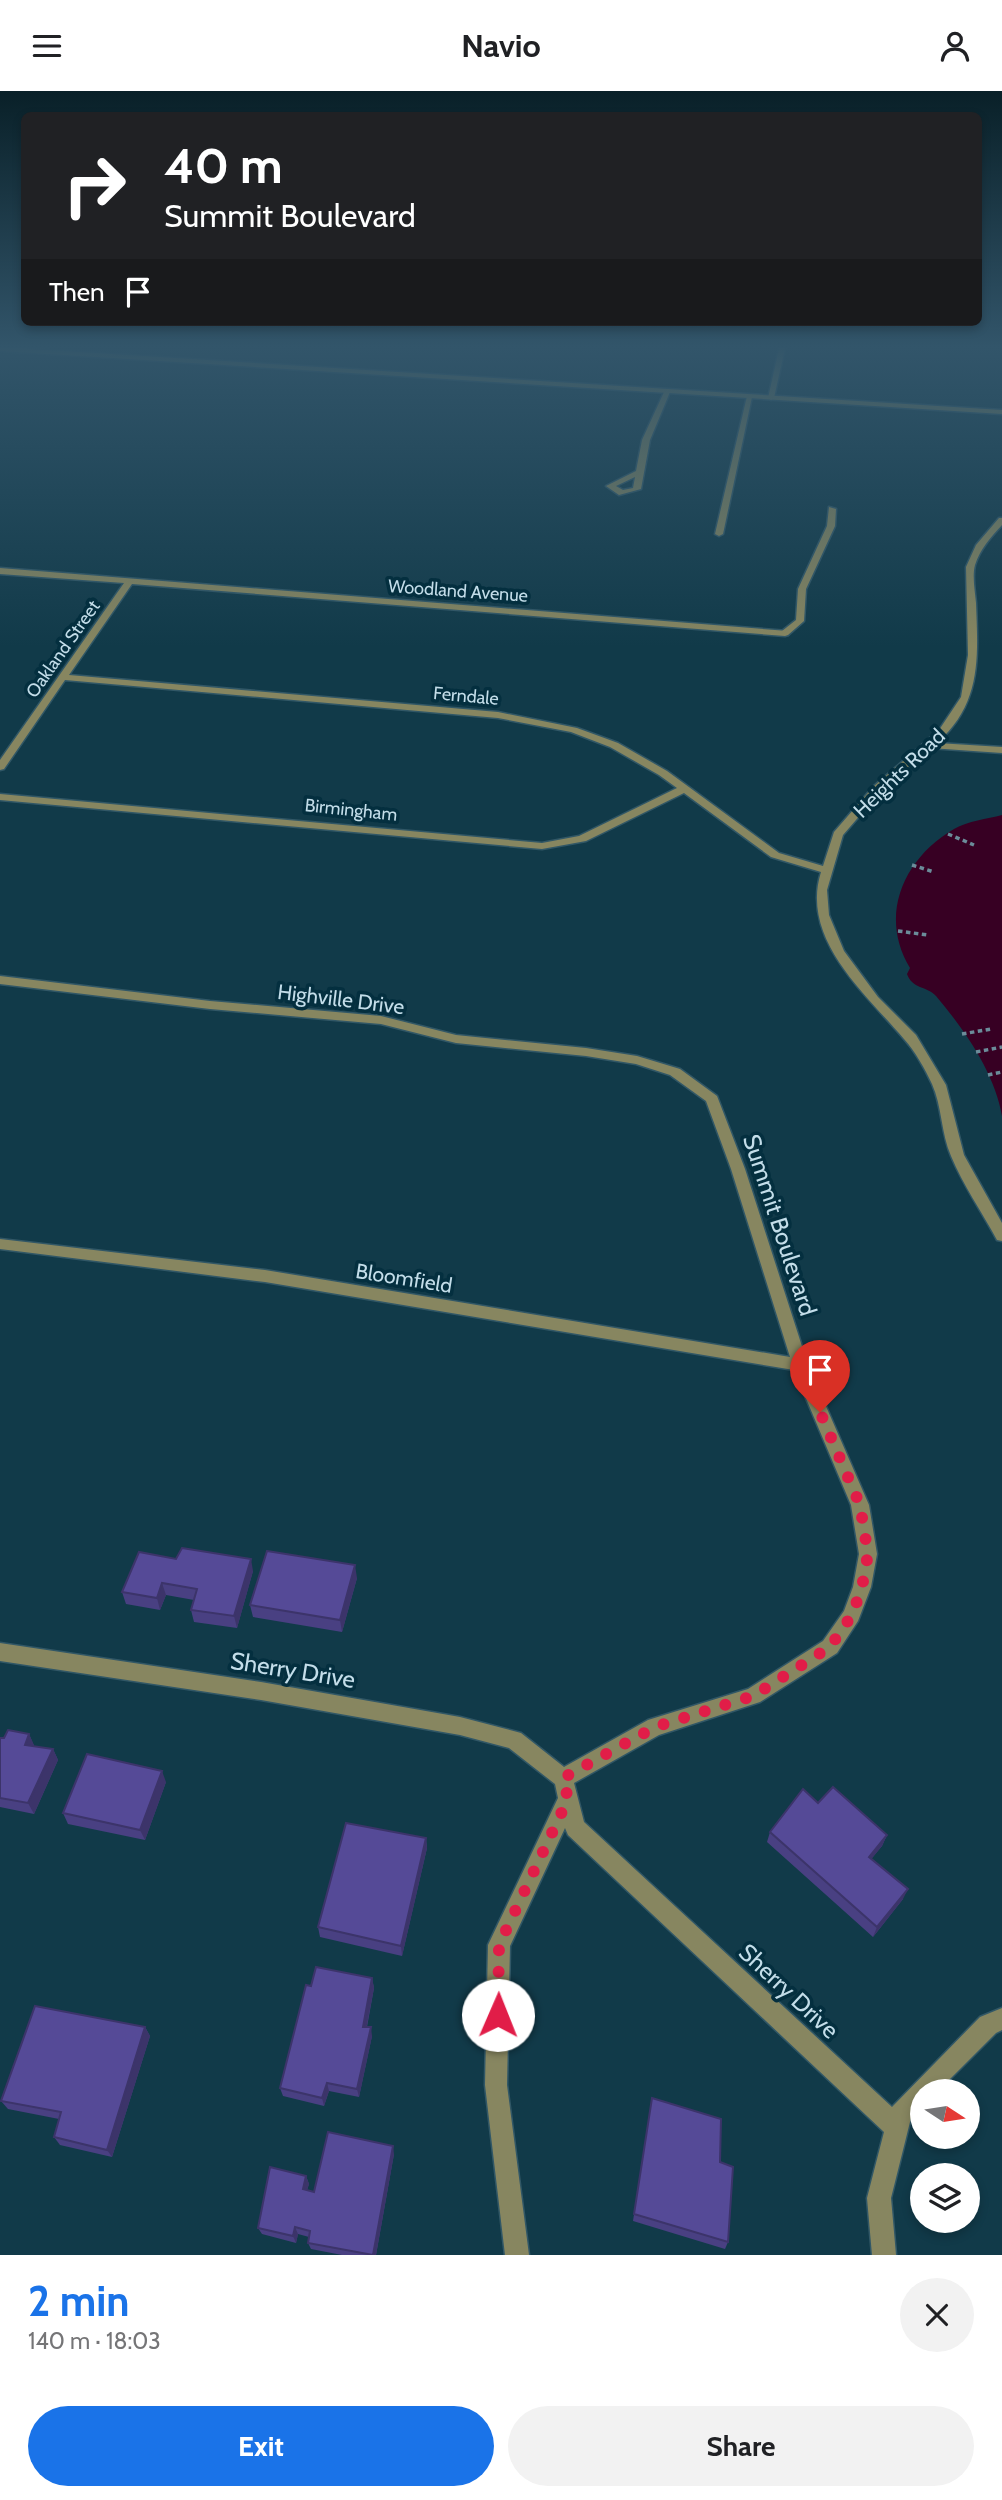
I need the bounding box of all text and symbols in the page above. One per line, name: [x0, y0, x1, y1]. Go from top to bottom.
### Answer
text: Navio: [461, 26, 541, 65]
icon: menu: [28, 27, 66, 65]
icon: person: [936, 27, 974, 65]
text: 40 m: [164, 136, 283, 195]
icon: right: [49, 140, 140, 231]
text: Summit Boulevard: [164, 196, 416, 235]
icon: arrive: [119, 273, 157, 311]
text: Then: [49, 276, 105, 308]
street label: Woodland Avenue: [387, 575, 529, 607]
street label: Oakland Street: [21, 596, 105, 702]
street label: Ferndale: [432, 682, 500, 710]
street label: Heights Road: [848, 723, 950, 823]
street label: Birmingham: [304, 794, 398, 826]
street label: Highville Drive: [276, 979, 406, 1019]
street label: Summit Boulevard: [737, 1131, 823, 1319]
street label: Bloomfield: [354, 1258, 454, 1298]
pin: [790, 1340, 850, 1412]
icon: arrive: [801, 1351, 839, 1389]
street label: Sherry Drive: [229, 1646, 357, 1694]
street label: Sherry Drive: [733, 1938, 845, 2044]
position arrow: [461, 1978, 535, 2052]
north arrow: [910, 2079, 980, 2149]
map controls: [910, 2079, 980, 2233]
button: layers: [910, 2163, 980, 2233]
text: 2 min: [28, 2275, 129, 2327]
button: close: [900, 2278, 974, 2352]
text: 140 m · 18:03: [28, 2327, 161, 2355]
button: Exit: [28, 2406, 494, 2486]
button: Share: [508, 2406, 974, 2486]

